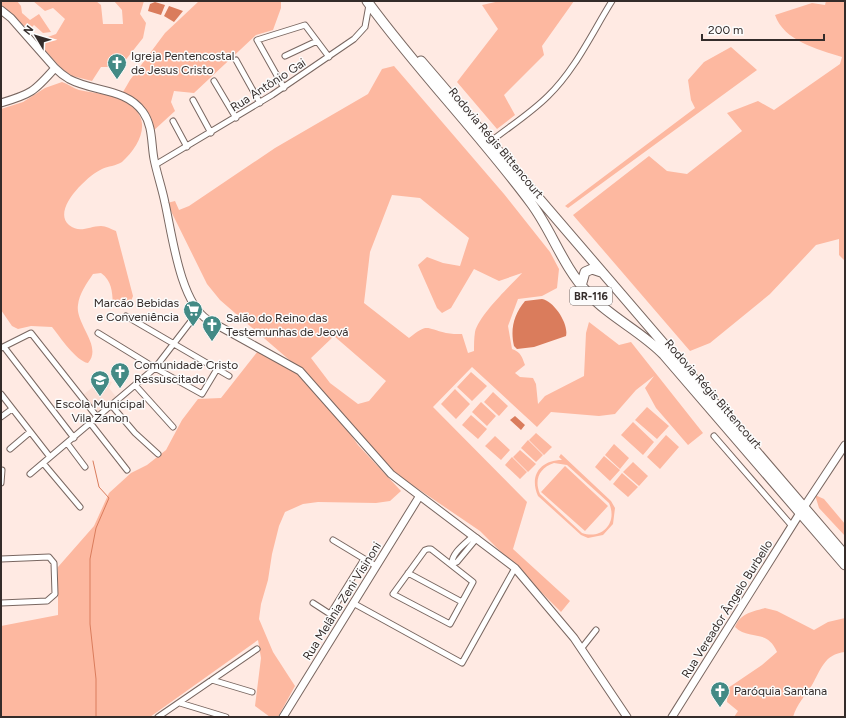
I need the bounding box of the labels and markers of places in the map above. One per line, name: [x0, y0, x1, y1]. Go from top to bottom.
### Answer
place label: Igreja Pentencostal de Jesus Cristo: [131, 49, 234, 77]
church icon: Igreja Pentencostal de Jesus Cristo: [106, 52, 128, 80]
place label: Marcão Bebidas e Conveniência: [94, 296, 179, 324]
supermarket icon: Marcão Bebidas e Conveniência: [182, 299, 204, 327]
place label: Salão do Reino das Testemunhas de Jeová: [226, 311, 348, 339]
church icon: Salão do Reino das Testemunhas de Jeová: [201, 314, 223, 342]
place label: Comunidade Cristo Ressuscitado: [134, 358, 238, 386]
church icon: Comunidade Cristo Ressuscitado: [109, 361, 131, 389]
school or university icon: Escola Municipal Vila Zanon: [89, 369, 111, 397]
place label: Escola Municipal Vila Zanon: [55, 397, 145, 425]
church icon: Paróquia Santana: [709, 680, 731, 708]
place label: Paróquia Santana: [734, 684, 827, 698]

